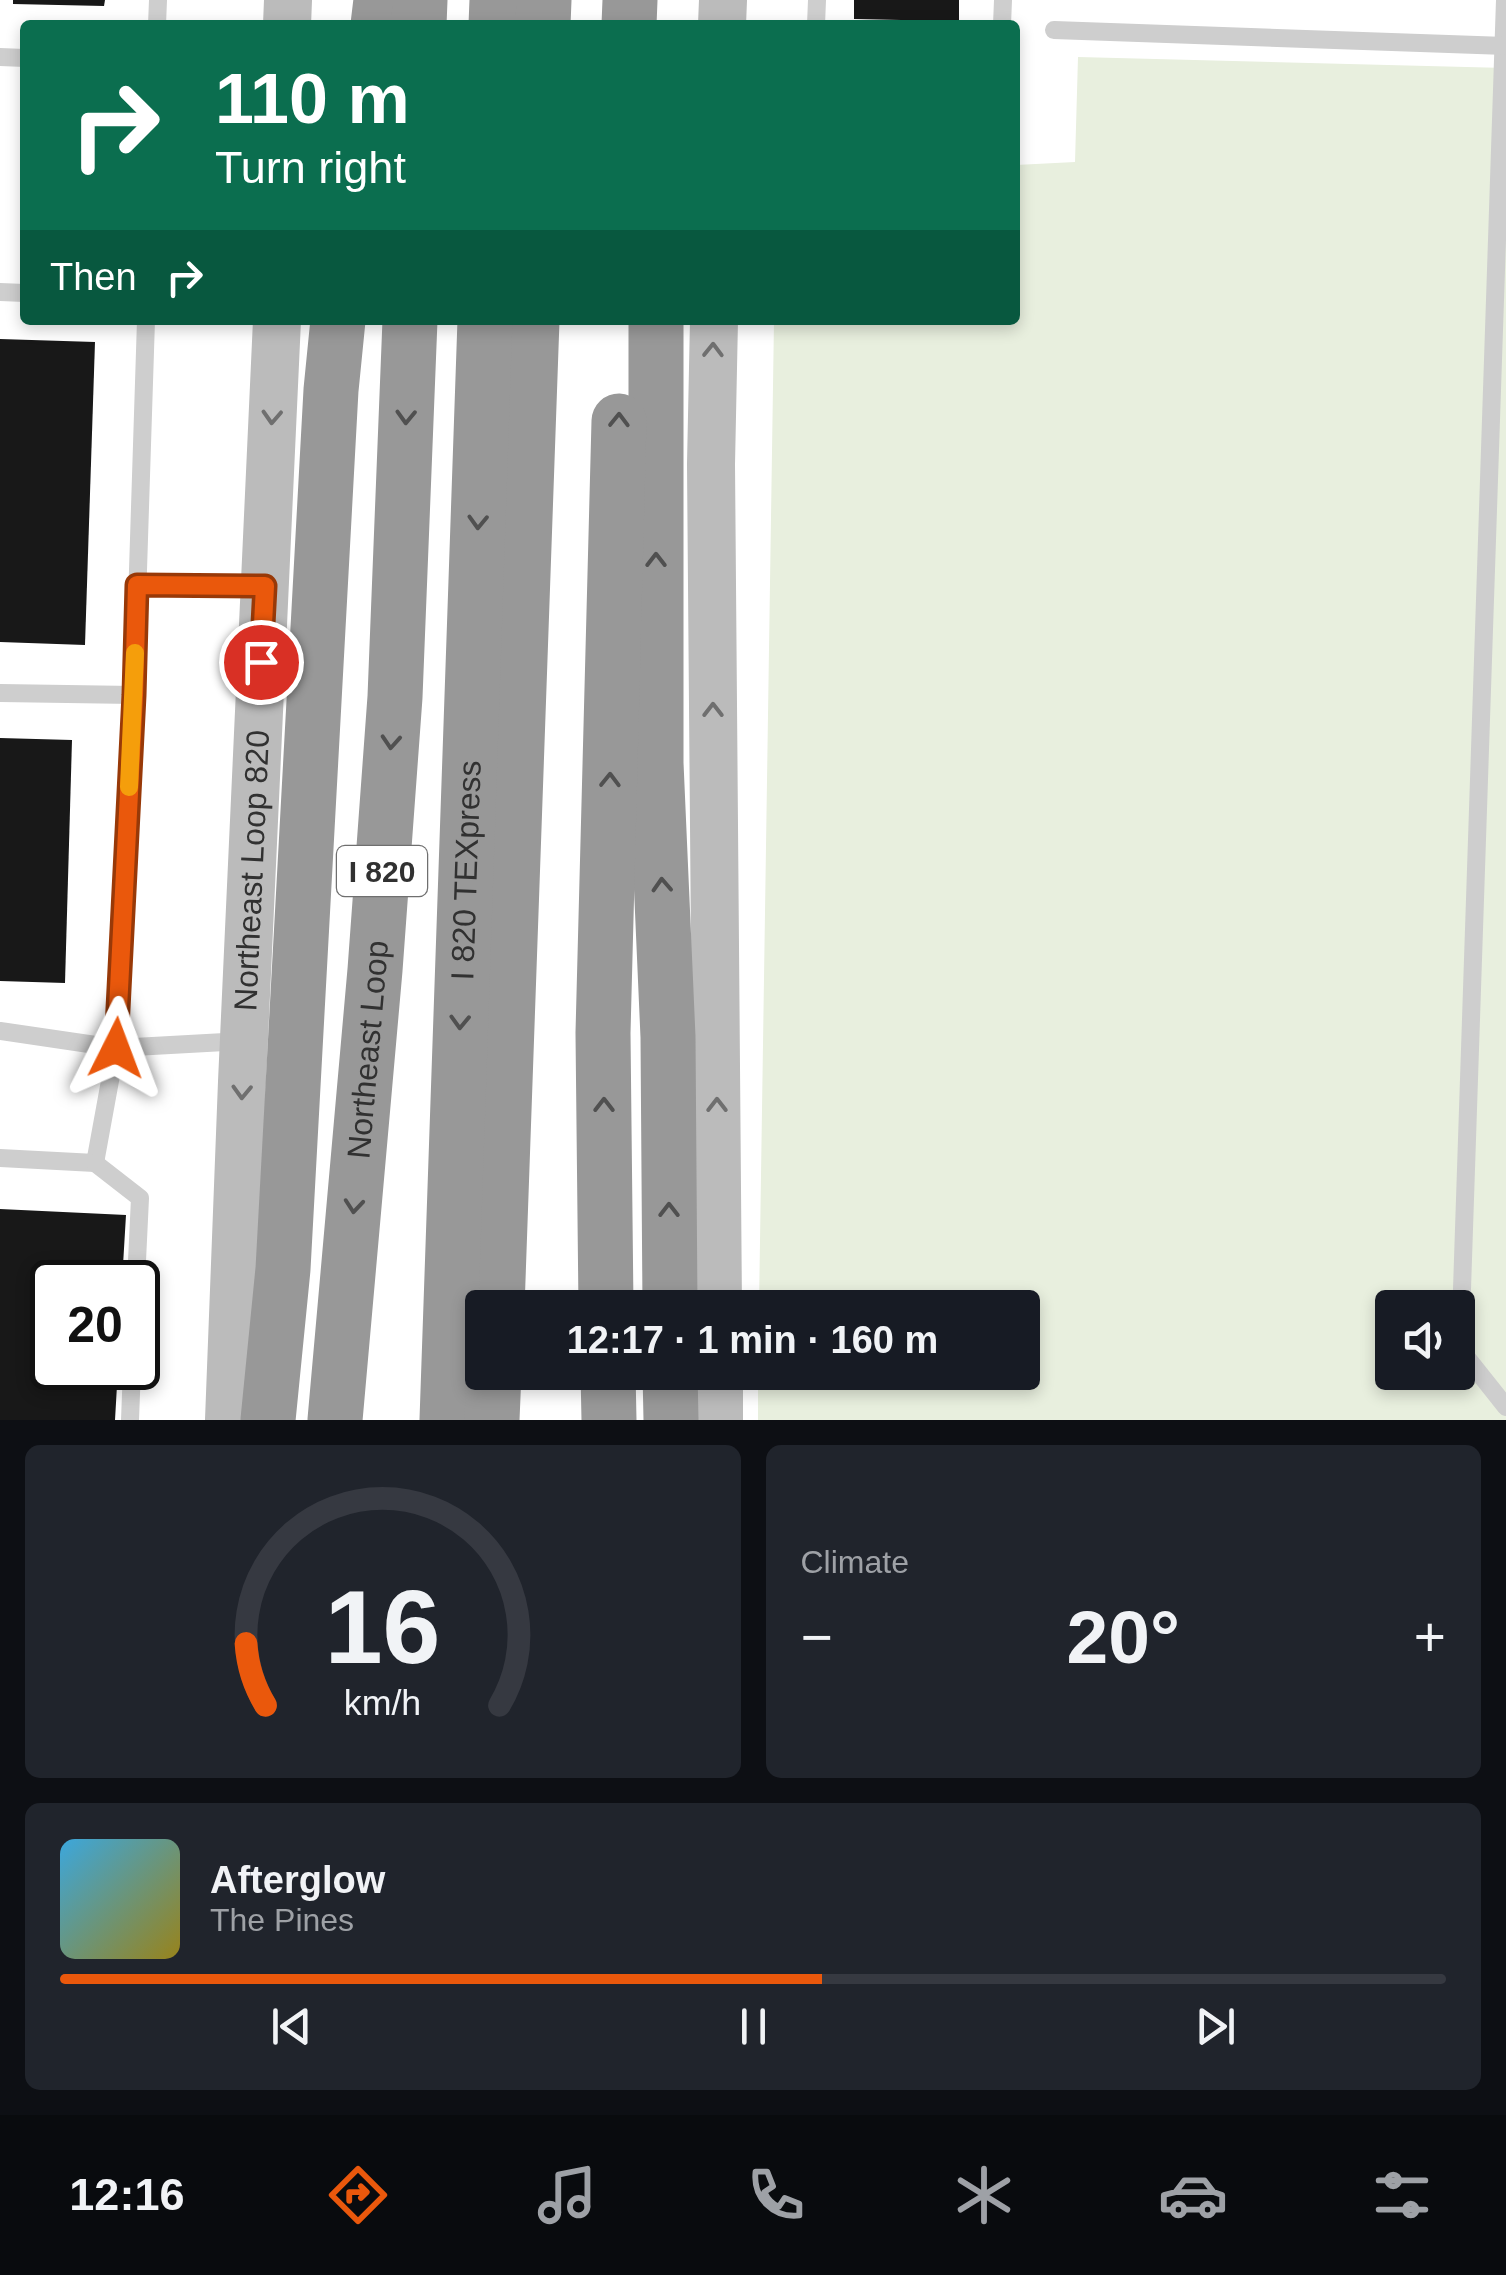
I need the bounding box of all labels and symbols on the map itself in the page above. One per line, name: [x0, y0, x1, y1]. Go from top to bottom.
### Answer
one-way arrow: [702, 342, 724, 358]
one-way arrow: [262, 410, 283, 426]
one-way arrow: [396, 410, 417, 426]
one-way arrow: [609, 412, 630, 428]
one-way arrow: [468, 515, 489, 531]
one-way arrow: [645, 552, 667, 568]
pin: [219, 620, 304, 705]
one-way arrow: [702, 702, 724, 718]
street label: Northeast Loop 820: [227, 729, 276, 1012]
one-way arrow: [381, 735, 403, 751]
street label: I 820 TEXpress: [444, 760, 488, 981]
one-way arrow: [599, 772, 620, 788]
road number: I 820: [337, 846, 427, 896]
one-way arrow: [651, 877, 672, 893]
street label: Northeast Loop: [340, 939, 395, 1160]
position arrow: [64, 996, 168, 1100]
one-way arrow: [450, 1015, 471, 1031]
one-way arrow: [231, 1084, 252, 1100]
one-way arrow: [593, 1097, 615, 1112]
one-way arrow: [706, 1097, 727, 1113]
one-way arrow: [344, 1198, 365, 1214]
one-way arrow: [659, 1202, 680, 1218]
speed limit sign: 20: [30, 1260, 160, 1390]

